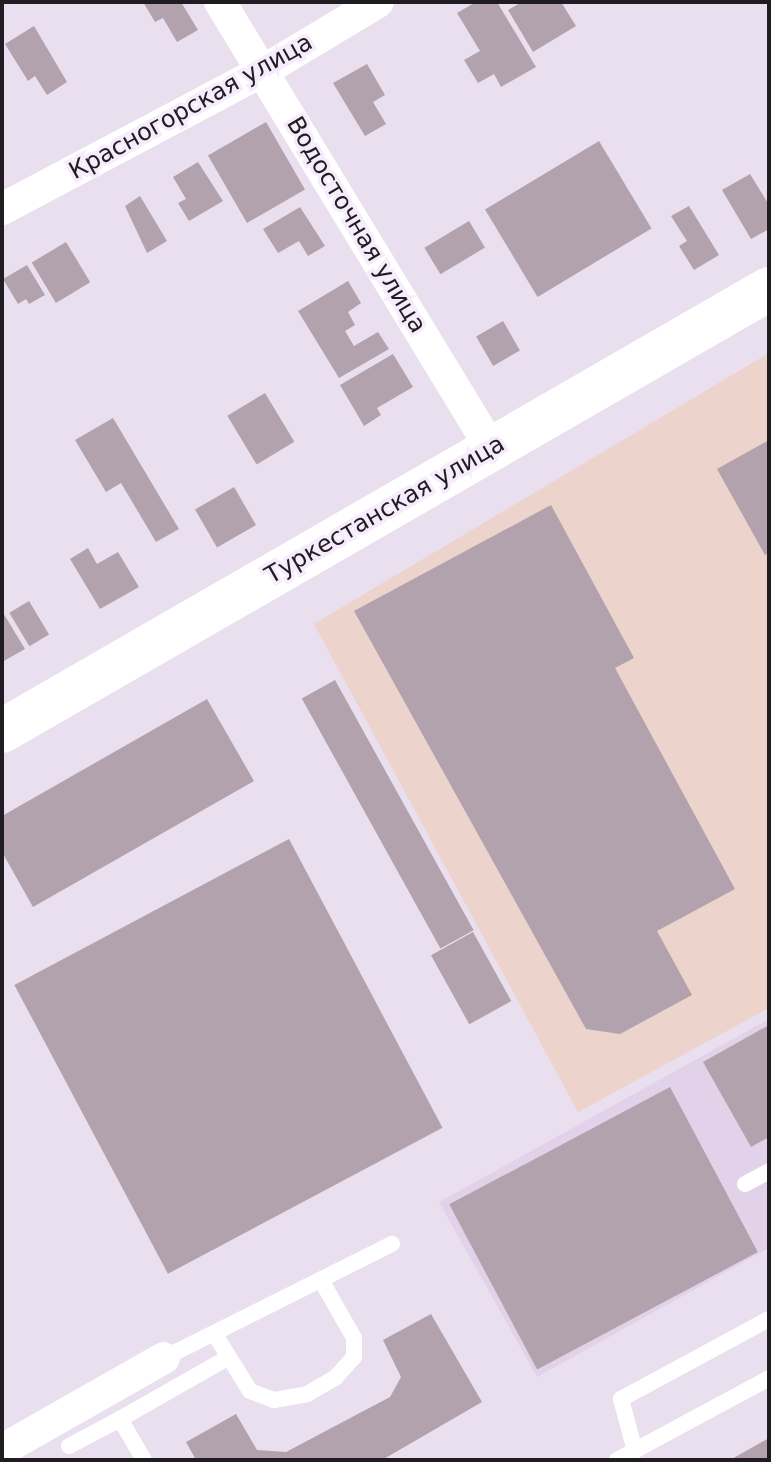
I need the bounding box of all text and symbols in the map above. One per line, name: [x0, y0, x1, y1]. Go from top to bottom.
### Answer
street label: Красногорская улица: [64, 28, 318, 186]
street label: Водосточная улица: [280, 112, 432, 338]
street label: Туркестанская улица: [260, 430, 510, 590]

